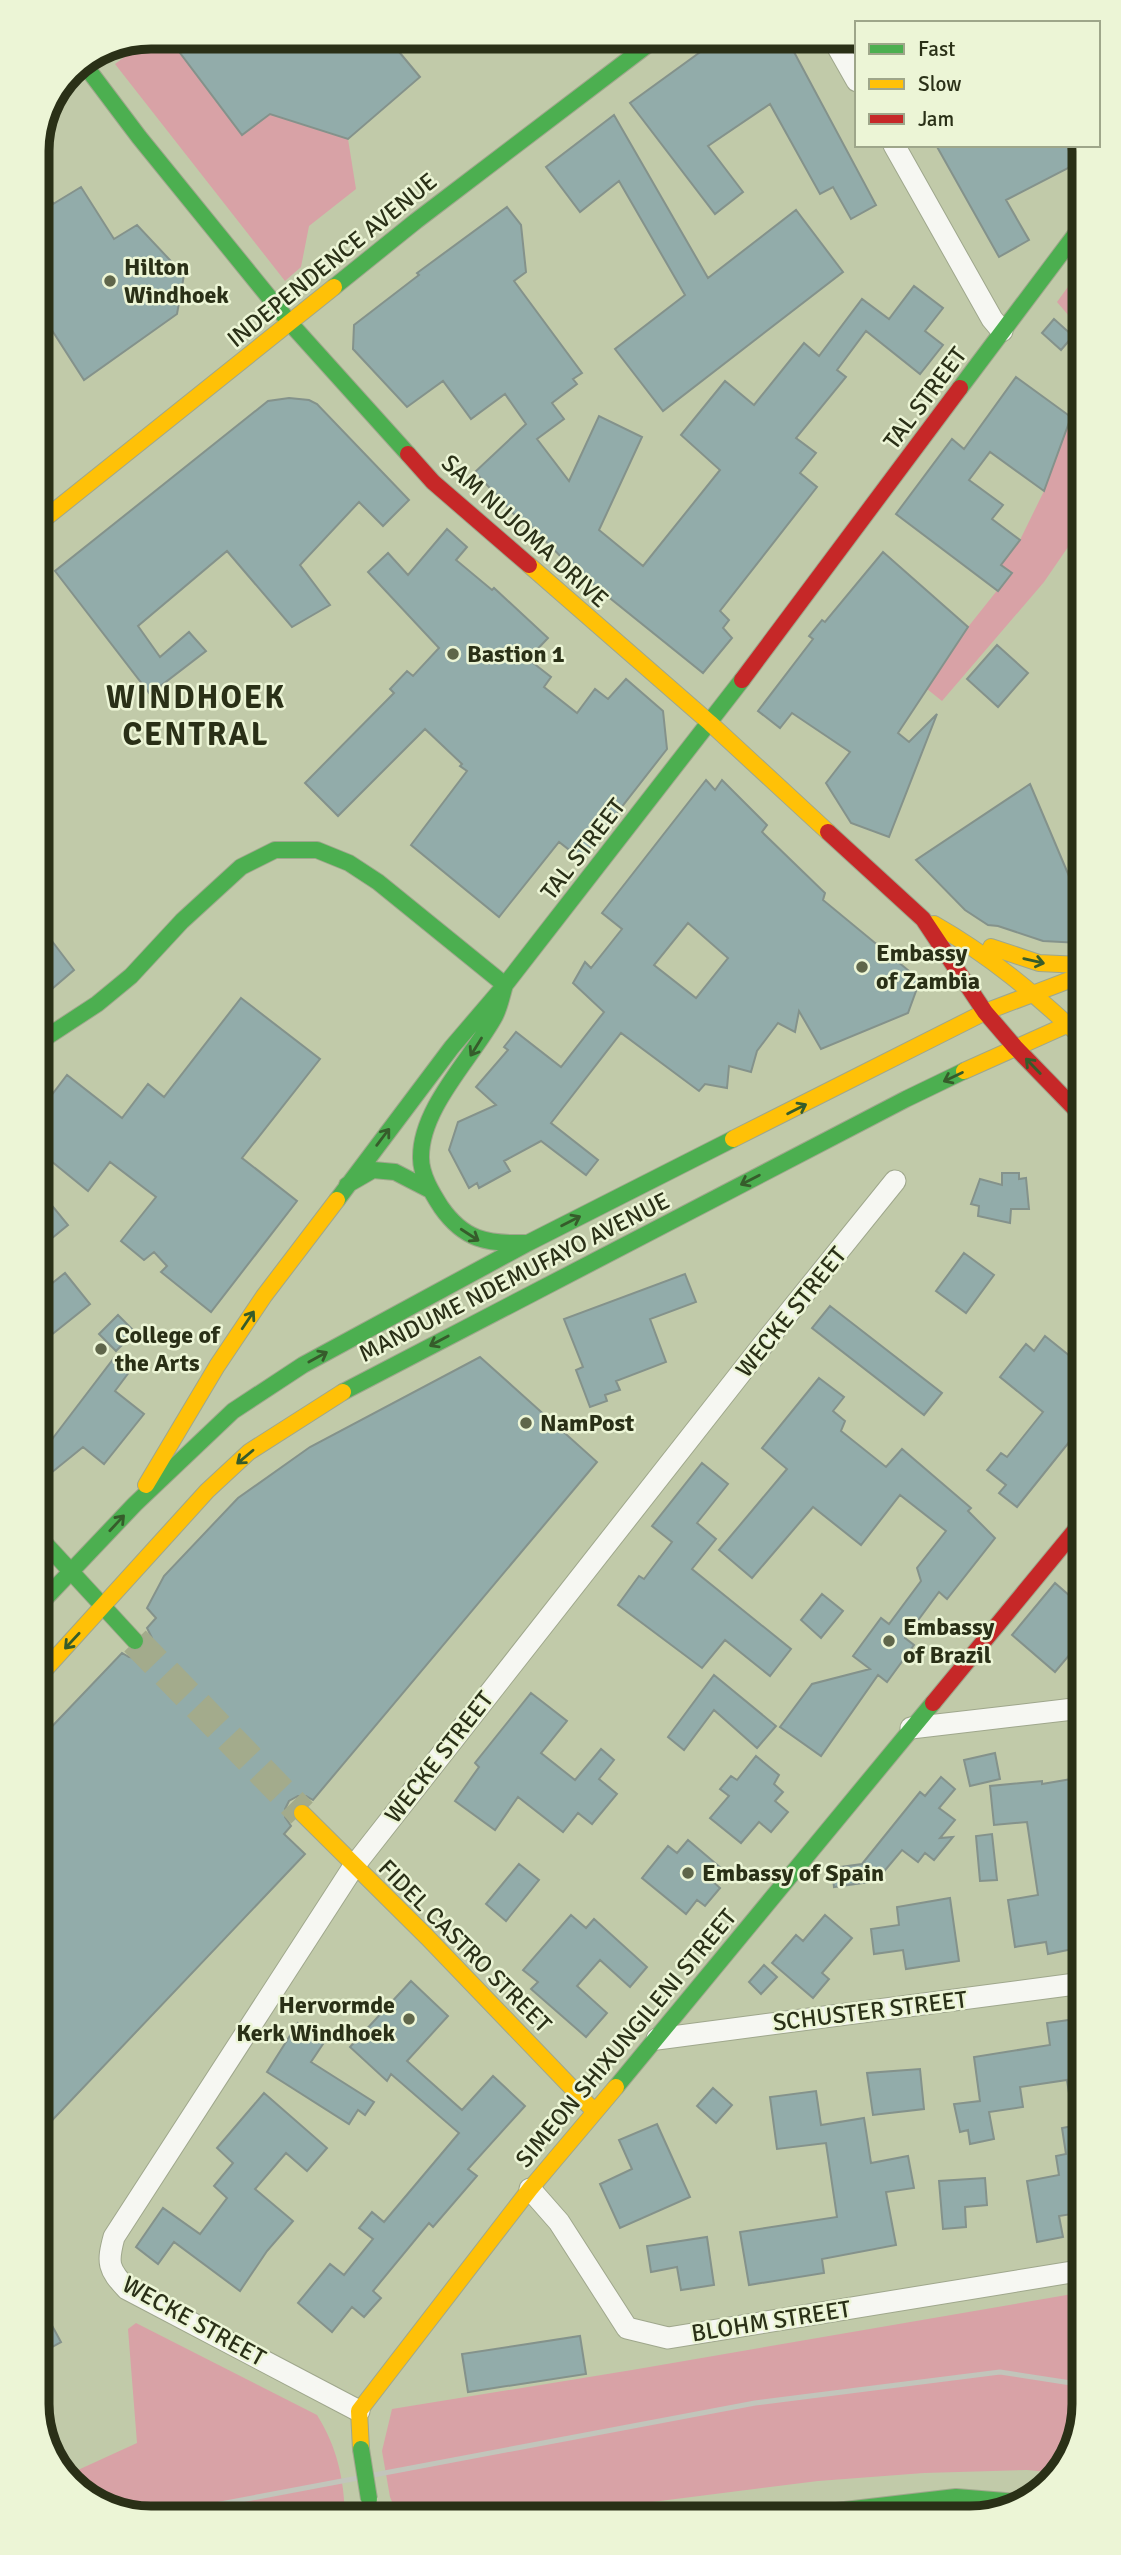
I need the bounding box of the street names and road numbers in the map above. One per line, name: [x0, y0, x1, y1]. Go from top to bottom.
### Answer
street label: INDEPENDENCE AVENUE: [221, 166, 443, 354]
street label: TAL STREET: [877, 341, 973, 455]
street label: SAM NUJOMA DRIVE: [435, 448, 615, 614]
street label: TAL STREET: [534, 792, 632, 906]
street label: MANDUME NDEMUFAYO AVENUE: [354, 1185, 674, 1369]
street label: WECKE STREET: [729, 1240, 853, 1383]
street label: WECKE STREET: [378, 1685, 500, 1829]
street label: FIDEL CASTRO STREET: [372, 1853, 558, 2039]
street label: SIMEON SHIXUNGILENI STREET: [509, 1902, 743, 2173]
street label: SCHUSTER STREET: [771, 1984, 969, 2038]
street label: WECKE STREET: [117, 2269, 271, 2373]
street label: BLOHM STREET: [689, 2294, 853, 2348]

